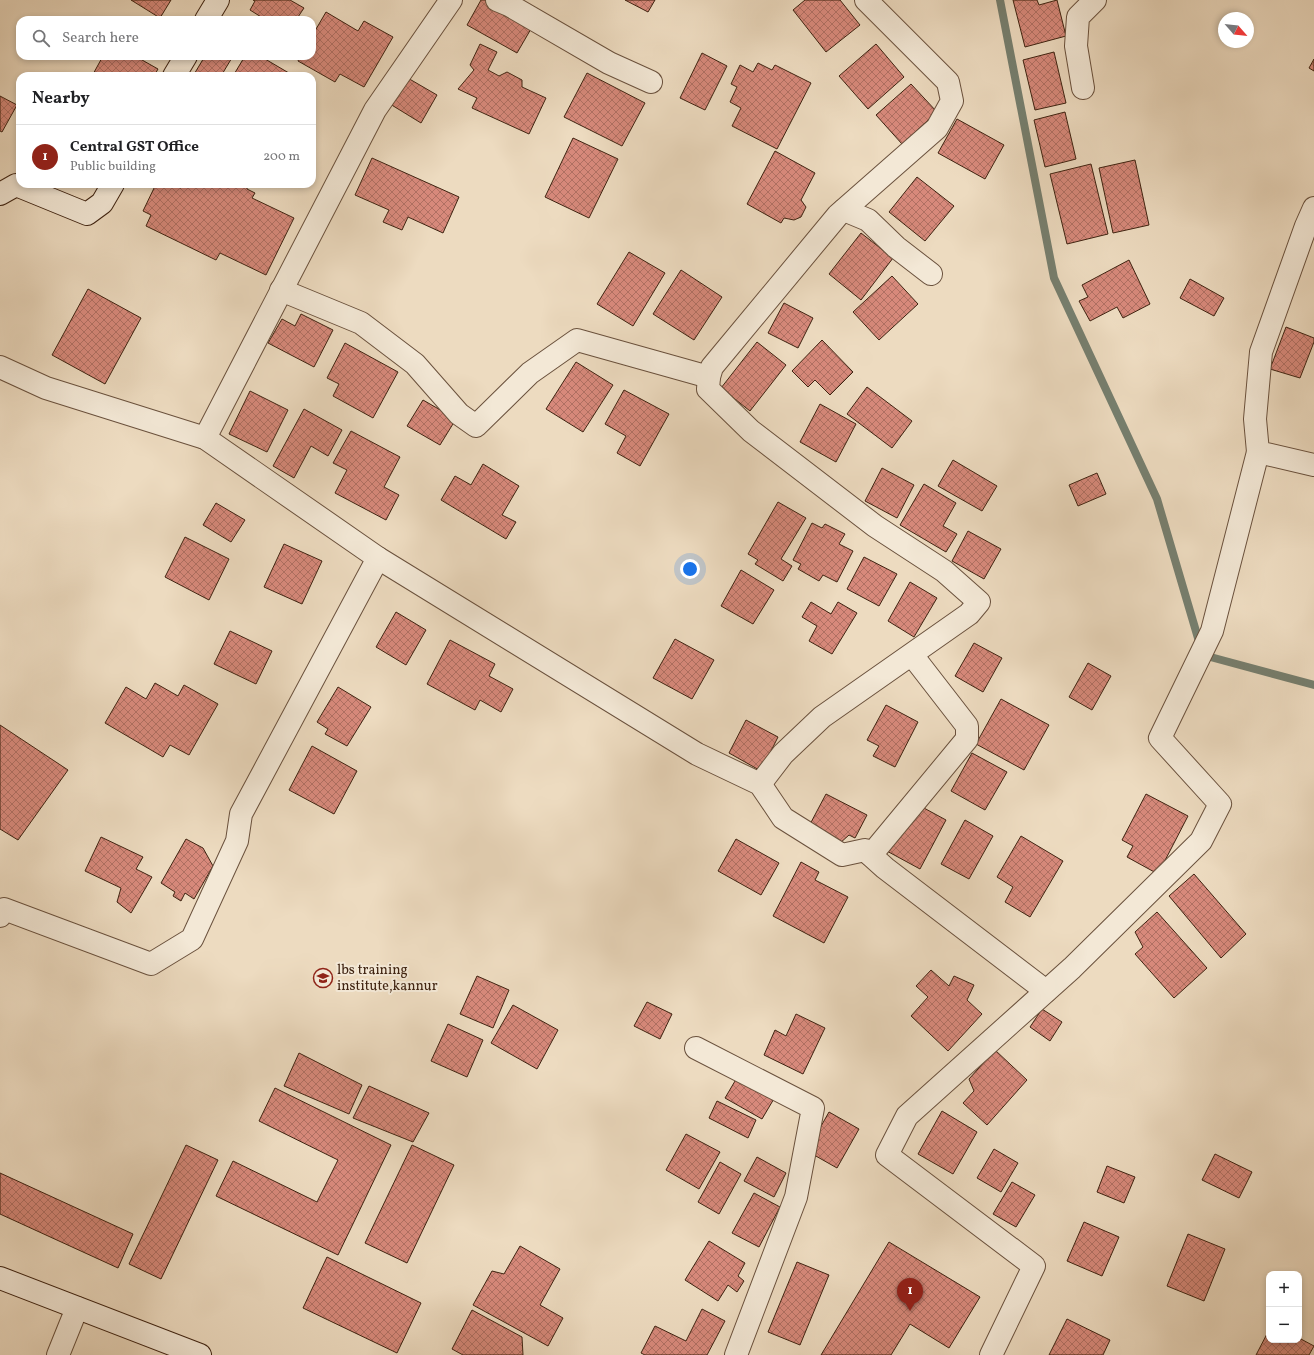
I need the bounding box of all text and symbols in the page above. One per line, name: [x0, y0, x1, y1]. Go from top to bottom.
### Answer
north arrow: [1218, 12, 1254, 48]
search box: [16, 16, 316, 60]
icon: search: [30, 27, 52, 49]
text: Search here: [62, 28, 139, 49]
text: Nearby: [32, 87, 90, 110]
text: Central GST Office: [70, 137, 199, 158]
text: 1: [42, 148, 48, 166]
text: 200 m: [263, 148, 300, 166]
text: Public building: [70, 158, 156, 176]
your location: [680, 559, 700, 579]
place label: lbs training institute,kannur: [337, 961, 438, 996]
school or university icon: lbs training institute,kannur: [312, 967, 334, 989]
map controls: [1266, 1271, 1302, 1343]
button: +: [1266, 1271, 1302, 1307]
pin: 1: [897, 1278, 923, 1311]
button: −: [1266, 1307, 1302, 1343]

